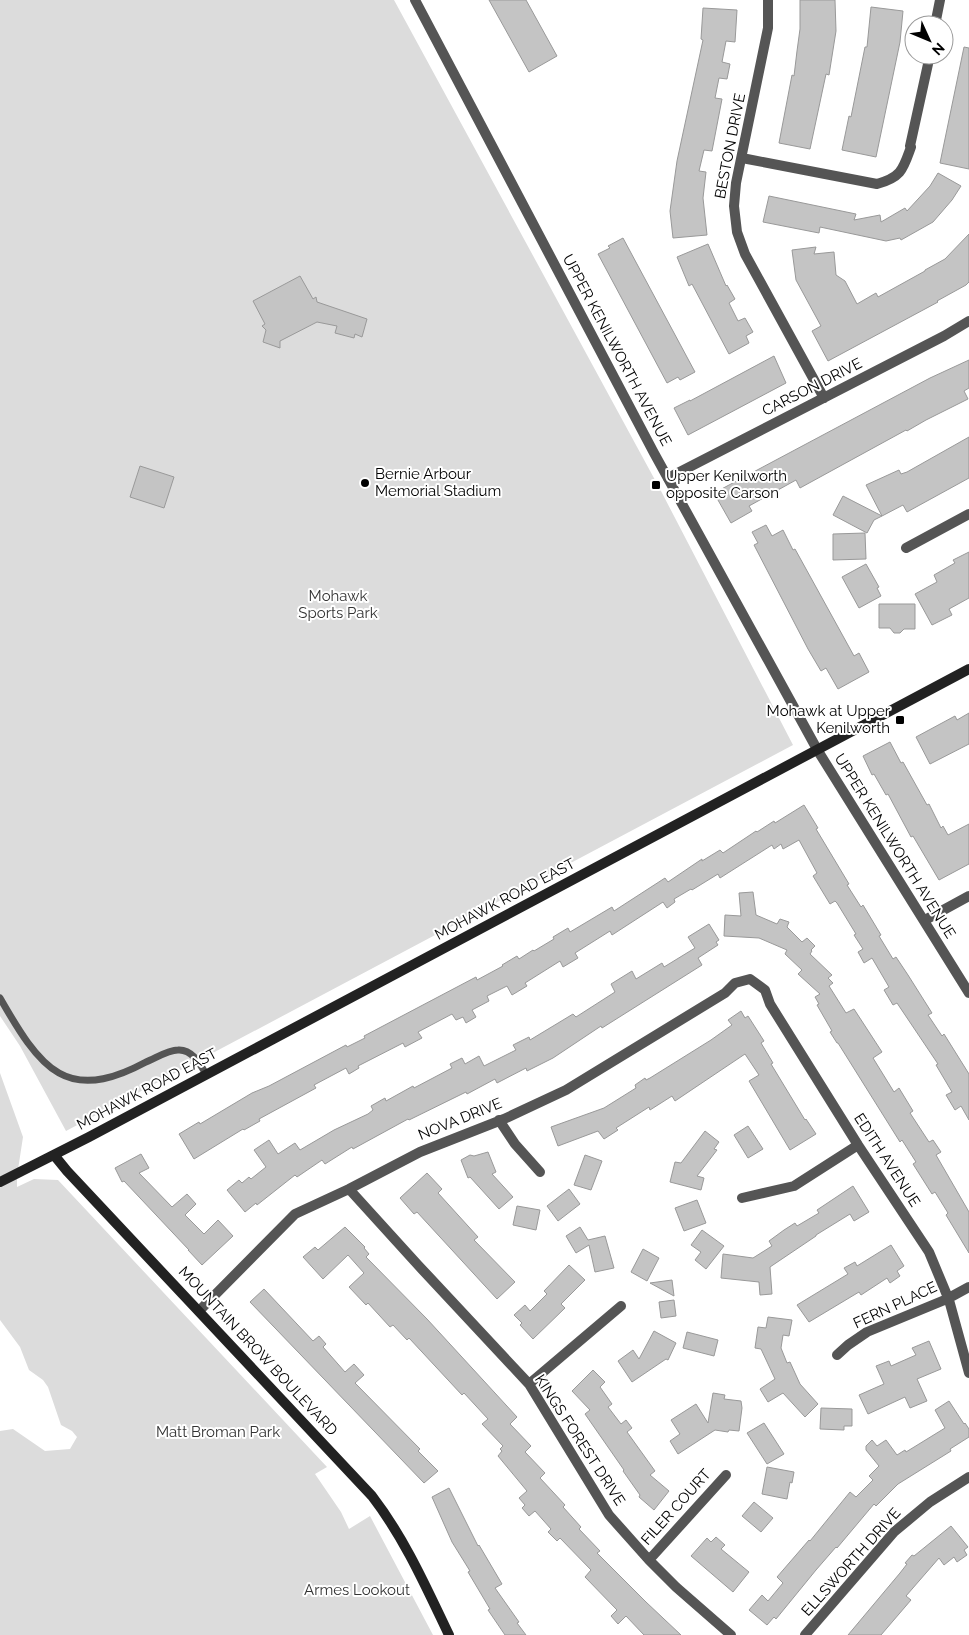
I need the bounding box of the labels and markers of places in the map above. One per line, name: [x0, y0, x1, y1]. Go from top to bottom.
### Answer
place label: Bernie Arbour Memorial Stadium: [375, 465, 501, 500]
place label: Upper Kenilworth opposite Carson: [666, 467, 787, 502]
marker: Bernie Arbour Memorial Stadium: [359, 477, 371, 489]
marker: Upper Kenilworth opposite Carson: [650, 479, 662, 491]
place label: Mohawk at Upper Kenilworth: [767, 702, 891, 737]
marker: Mohawk at Upper Kenilworth: [894, 714, 906, 726]

